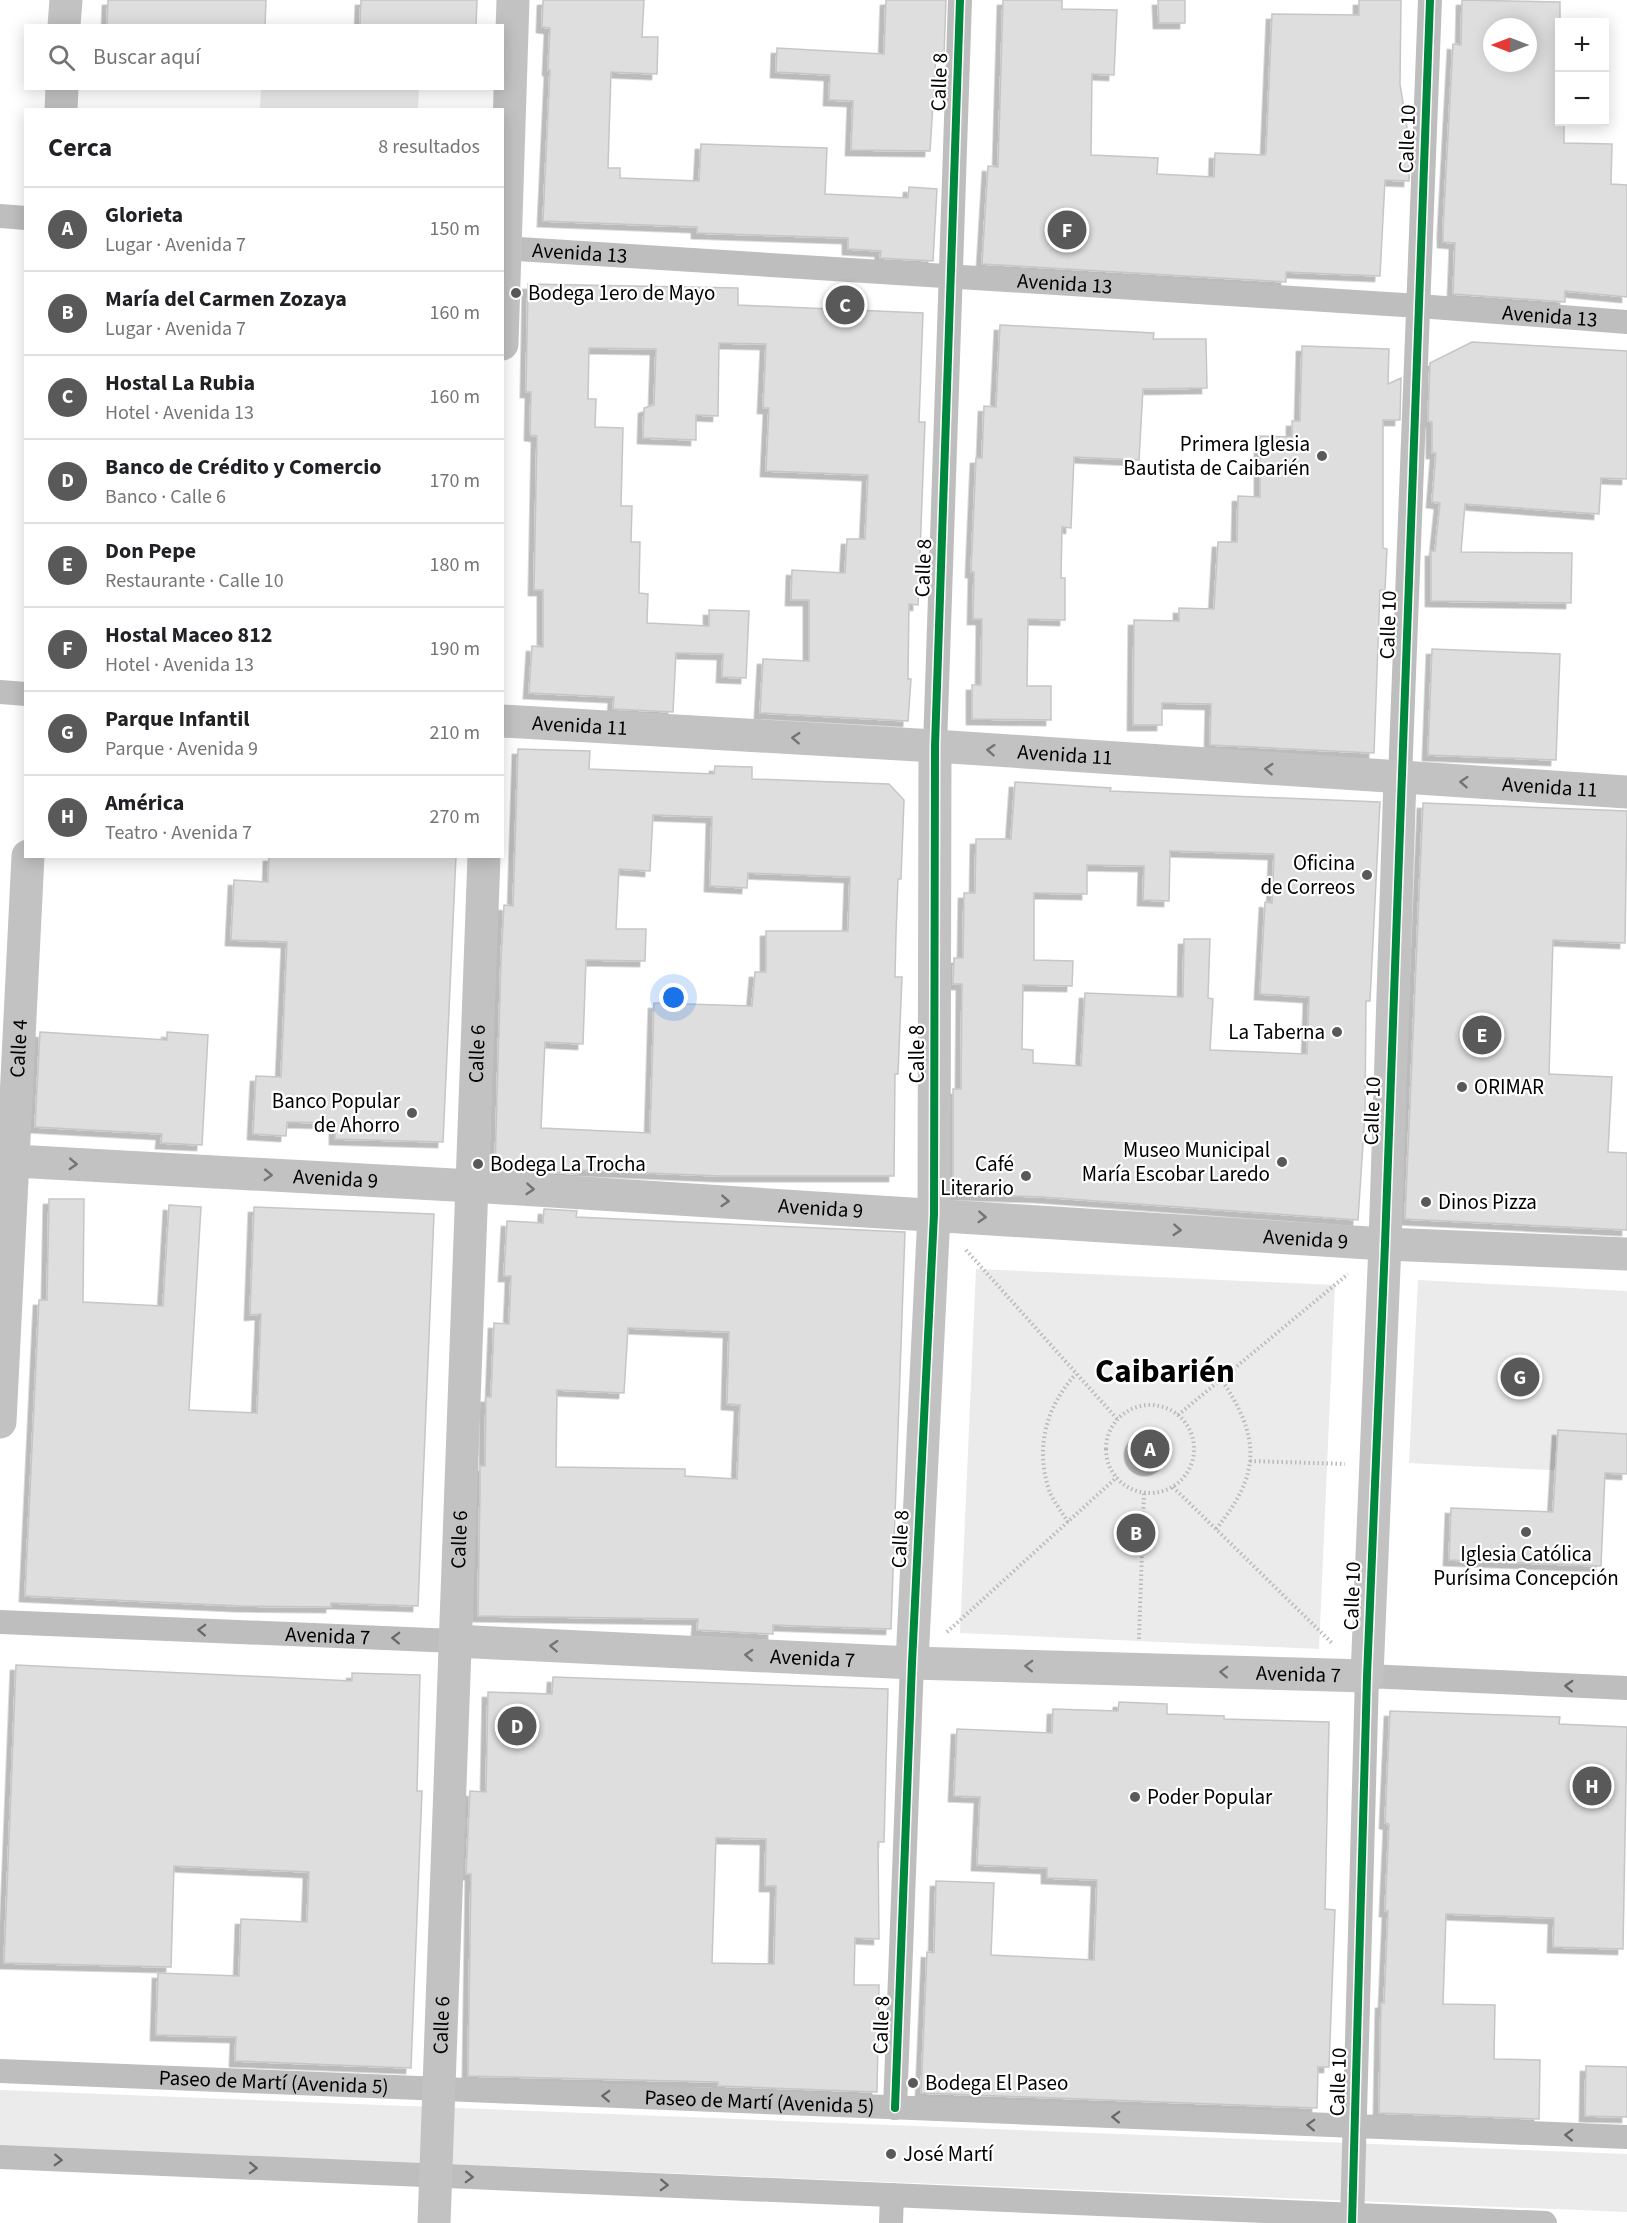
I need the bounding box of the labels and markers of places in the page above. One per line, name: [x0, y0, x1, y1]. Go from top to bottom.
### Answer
pin: F: [1048, 208, 1086, 252]
place label: Bodega 1ero de Mayo: [528, 278, 715, 308]
pin: C: [826, 282, 864, 328]
marker: Bodega 1ero de Mayo: [509, 286, 523, 300]
place label: Primera Iglesia Bautista de Caibarién: [1123, 429, 1310, 483]
marker: Primera Iglesia Bautista de Caibarién: [1315, 449, 1329, 463]
place label: Oficina de Correos: [1260, 848, 1355, 902]
marker: Oficina de Correos: [1360, 868, 1374, 882]
pin: E: [1462, 1012, 1502, 1058]
place label: La Taberna: [1228, 1017, 1325, 1047]
marker: La Taberna: [1330, 1025, 1344, 1039]
place label: ORIMAR: [1474, 1072, 1544, 1102]
marker: ORIMAR: [1455, 1080, 1469, 1094]
place label: Banco Popular de Ahorro: [272, 1086, 401, 1140]
marker: Banco Popular de Ahorro: [405, 1106, 419, 1120]
place label: Museo Municipal María Escobar Laredo: [1082, 1135, 1270, 1189]
place label: Bodega La Trocha: [490, 1149, 646, 1179]
place label: Café Literario: [940, 1149, 1014, 1203]
marker: Museo Municipal María Escobar Laredo: [1275, 1155, 1289, 1169]
marker: Bodega La Trocha: [471, 1157, 485, 1171]
marker: Café Literario: [1019, 1169, 1033, 1183]
place label: Dinos Pizza: [1438, 1187, 1537, 1217]
marker: Dinos Pizza: [1419, 1195, 1433, 1209]
pin: G: [1500, 1354, 1540, 1400]
pin: A: [1130, 1426, 1170, 1472]
pin: B: [1116, 1510, 1156, 1556]
marker: Iglesia Católica Purísima Concepción: [1519, 1525, 1533, 1539]
place label: Iglesia Católica Purísima Concepción: [1433, 1539, 1619, 1593]
pin: D: [498, 1704, 536, 1748]
pin: H: [1572, 1764, 1612, 1808]
place label: Poder Popular: [1147, 1782, 1273, 1812]
marker: Poder Popular: [1128, 1790, 1142, 1804]
place label: Bodega El Paseo: [925, 2068, 1068, 2098]
marker: Bodega El Paseo: [906, 2076, 920, 2090]
place label: José Martí: [903, 2139, 994, 2169]
marker: José Martí: [884, 2147, 898, 2161]

